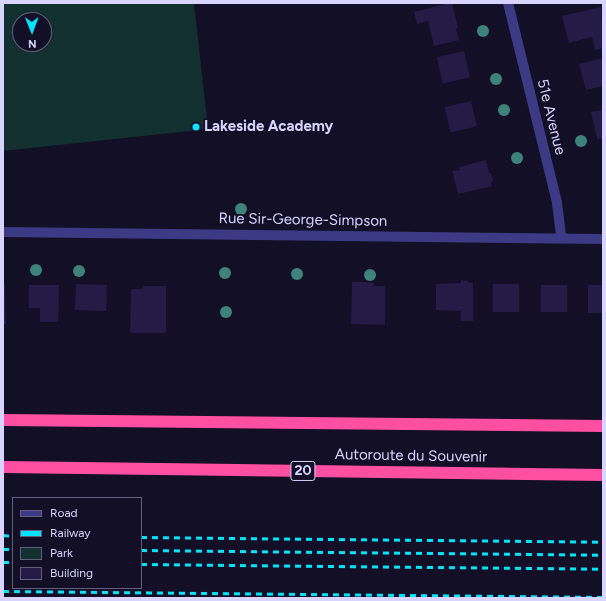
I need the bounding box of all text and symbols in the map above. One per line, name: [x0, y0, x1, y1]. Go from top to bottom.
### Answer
north arrow: [12, 12, 52, 52]
text: N: [28, 37, 37, 50]
street label: 51e Avenue: [533, 77, 569, 157]
place label: Lakeside Academy: [204, 118, 333, 136]
marker: Lakeside Academy: [191, 122, 201, 132]
street label: Rue Sir-George-Simpson: [219, 210, 387, 230]
street label: Autoroute du Souvenir: [335, 446, 487, 466]
road number: 20: [290, 459, 316, 483]
legend: [12, 497, 142, 589]
text: Road: [50, 506, 78, 520]
text: Railway: [50, 526, 91, 540]
text: Park: [50, 546, 73, 560]
text: Building: [50, 566, 93, 580]

